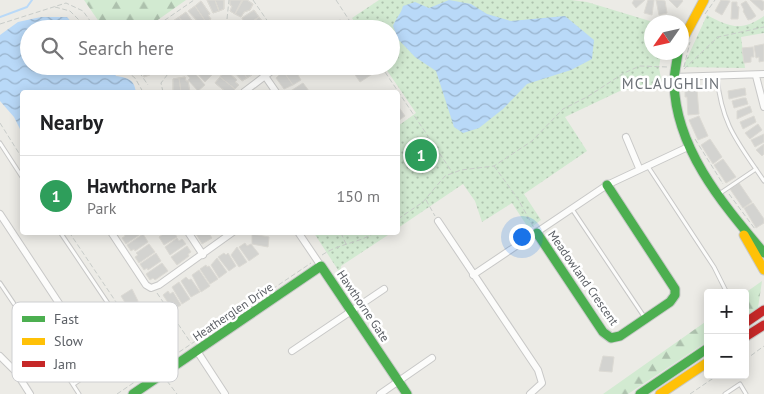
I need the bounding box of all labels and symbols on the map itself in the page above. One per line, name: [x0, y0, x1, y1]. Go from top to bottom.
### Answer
north arrow: [644, 15, 689, 60]
district label: MCLAUGHLIN: [622, 74, 720, 93]
pin: 1: [405, 136, 437, 174]
your location: [509, 224, 535, 250]
street label: Meadowland Crescent: [545, 227, 622, 328]
street label: Hawthorne Gate: [334, 267, 393, 344]
street label: Heatherglen Drive: [190, 279, 276, 344]
legend: [12, 302, 178, 382]
text: Fast: [54, 310, 79, 328]
text: Slow: [54, 332, 84, 350]
text: Jam: [53, 355, 76, 373]

